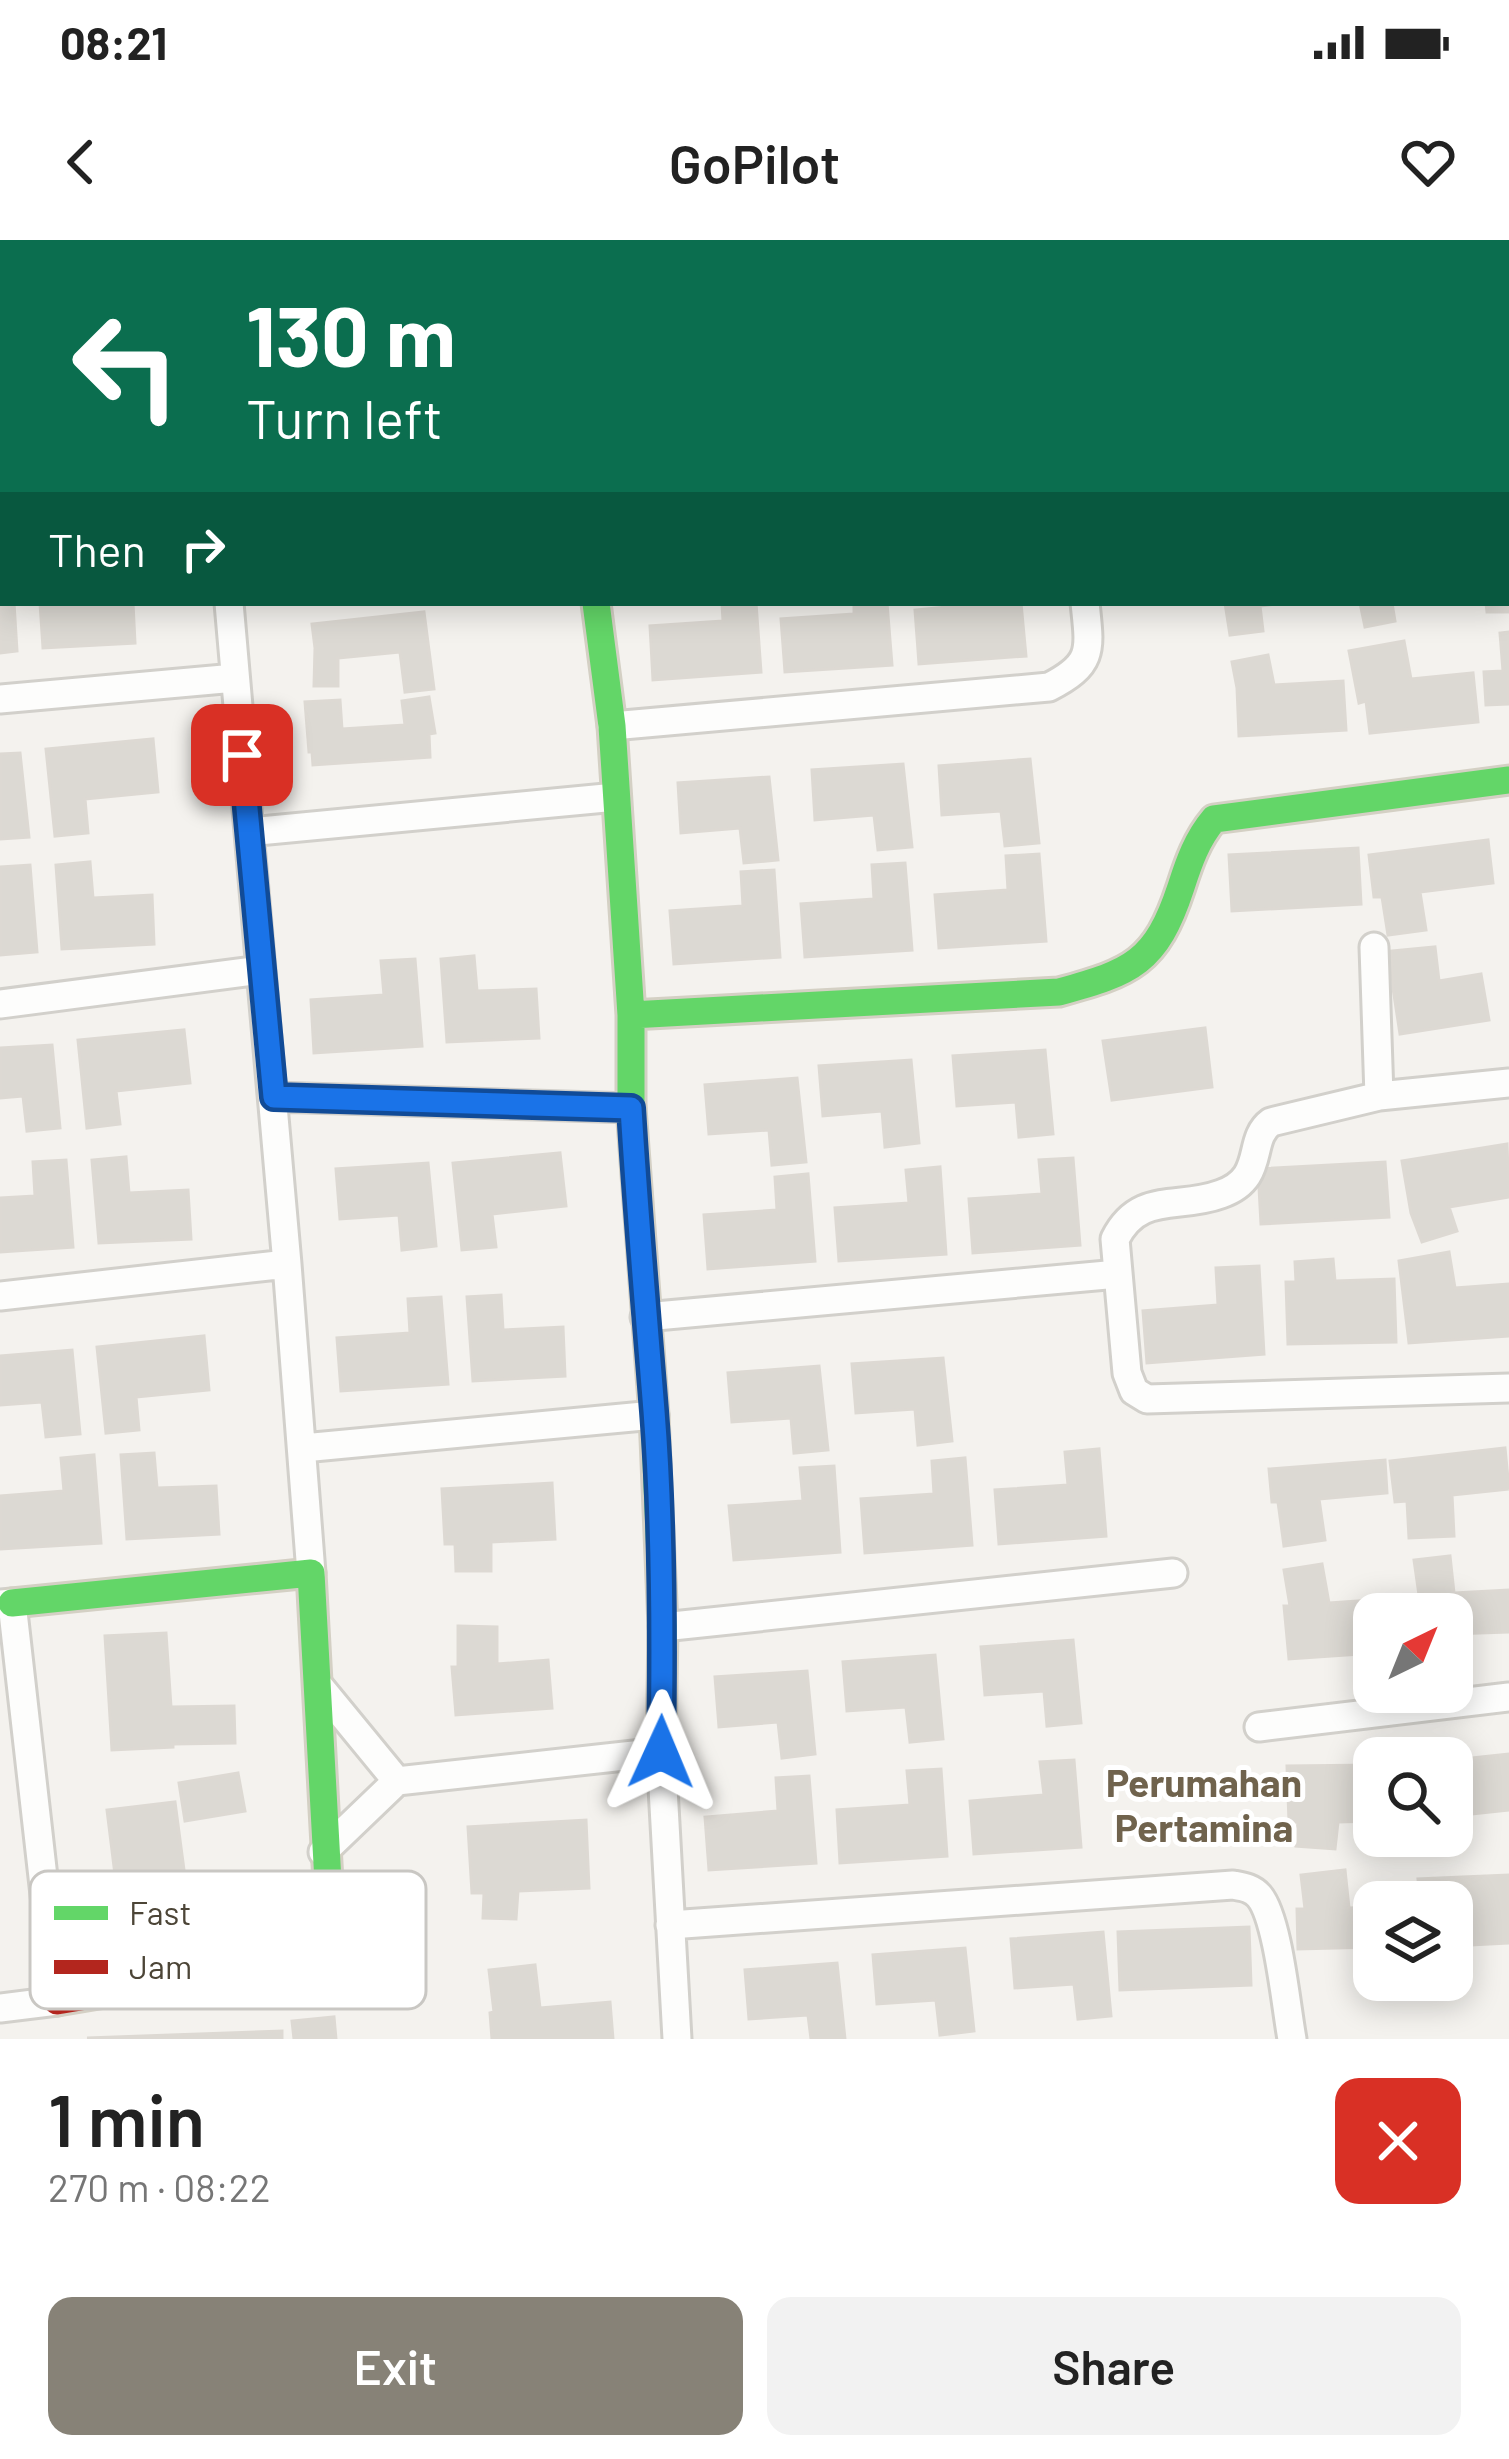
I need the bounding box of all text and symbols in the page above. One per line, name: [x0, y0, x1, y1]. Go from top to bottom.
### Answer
text: 08:21: [60, 15, 167, 69]
icon: back: [48, 129, 114, 195]
icon: heart: [1395, 129, 1461, 195]
text: GoPilot: [669, 130, 840, 195]
text: 130 m: [246, 283, 456, 384]
icon: left: [48, 288, 204, 444]
text: Turn left: [246, 385, 443, 450]
icon: right: [170, 516, 236, 582]
text: Then: [48, 522, 146, 576]
pin: [191, 704, 293, 806]
icon: arrive: [209, 722, 275, 788]
north arrow: [1353, 1593, 1473, 1713]
map controls: [1353, 1593, 1473, 2001]
position arrow: [598, 1689, 724, 1815]
button: search: [1353, 1737, 1473, 1857]
district label: Perumahan Pertamina: [1106, 1758, 1302, 1850]
legend: [30, 1871, 426, 2009]
button: layers: [1353, 1881, 1473, 2001]
text: Fast: [129, 1892, 191, 1932]
text: Jam: [129, 1946, 192, 1986]
text: 1 min: [48, 2075, 205, 2161]
button: close: [1335, 2078, 1461, 2204]
text: 270 m · 08:22: [48, 2163, 271, 2210]
button: Exit: [48, 2297, 743, 2435]
button: Share: [767, 2297, 1461, 2435]

